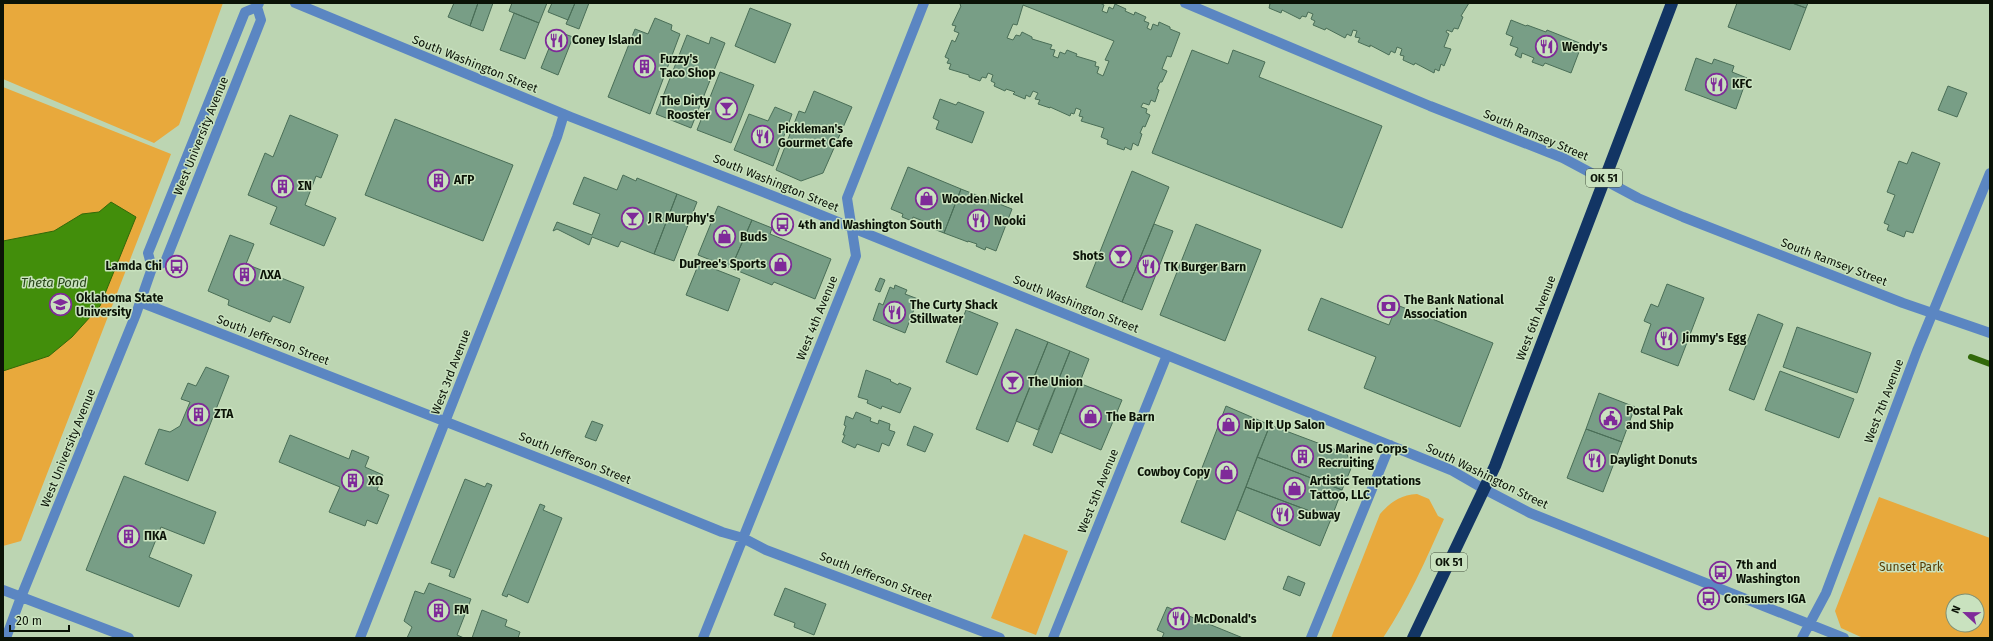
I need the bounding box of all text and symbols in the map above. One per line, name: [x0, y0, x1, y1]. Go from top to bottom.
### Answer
restaurant icon: Coney Island: [544, 27, 570, 53]
street label: South Washington Street: [410, 32, 540, 96]
place label: Coney Island: [572, 33, 642, 47]
restaurant icon: Wendy's: [1534, 34, 1560, 60]
place label: Wendy's: [1562, 40, 1608, 54]
place label: Fuzzy's Taco Shop: [660, 52, 716, 80]
building icon: Fuzzy's Taco Shop: [631, 53, 657, 79]
restaurant icon: KFC: [1703, 71, 1729, 97]
street label: West University Avenue: [171, 75, 231, 197]
place label: KFC: [1732, 77, 1752, 91]
place label: The Dirty Rooster: [660, 94, 711, 122]
bar icon: The Dirty Rooster: [713, 95, 739, 121]
street label: South Ramsey Street: [1481, 107, 1591, 164]
place label: Pickleman's Gourmet Cafe: [778, 122, 853, 150]
restaurant icon: Pickleman's Gourmet Cafe: [749, 123, 775, 149]
street label: South Washington Street: [711, 151, 841, 215]
building icon: AΓP: [426, 167, 452, 193]
road number: OK 51: [1586, 169, 1622, 187]
building icon: ΣN: [269, 173, 295, 199]
place label: AΓP: [453, 173, 474, 187]
place label: ΣN: [298, 179, 312, 193]
shop icon: Wooden Nickel: [913, 186, 939, 212]
place label: Wooden Nickel: [942, 192, 1024, 206]
bar icon: J R Murphy's: [620, 205, 646, 231]
restaurant icon: Nooki: [965, 208, 991, 234]
place label: J R Murphy's: [647, 211, 715, 225]
bus stop icon: 4th and Washington South: [770, 212, 796, 238]
place label: Nooki: [994, 214, 1026, 228]
place label: 4th and Washington South: [798, 218, 942, 232]
shop icon: Buds: [712, 224, 738, 250]
place label: Buds: [740, 230, 767, 244]
street label: South Ramsey Street: [1779, 235, 1890, 289]
bar icon: Shots: [1107, 243, 1133, 269]
place label: Shots: [1073, 249, 1104, 263]
shop icon: DuPree's Sports: [768, 251, 794, 277]
bus stop icon: Lamda Chi: [164, 253, 190, 279]
restaurant icon: TK Burger Barn: [1135, 254, 1161, 280]
place label: DuPree's Sports: [679, 257, 766, 271]
place label: Lamda Chi: [106, 259, 162, 273]
place label: TK Burger Barn: [1164, 260, 1246, 274]
building icon: ΛXA: [232, 262, 258, 288]
place label: ΛXA: [259, 268, 282, 282]
street label: South Washington Street: [1011, 272, 1141, 336]
street label: West 6th Avenue: [1513, 273, 1559, 363]
street label: West 4th Avenue: [794, 274, 840, 362]
water label: Theta Pond: [21, 275, 87, 290]
place label: Oklahoma State University: [76, 291, 164, 319]
school or university icon: Oklahoma State University: [47, 292, 73, 318]
place label: The Bank National Association: [1403, 293, 1504, 321]
bank icon: The Bank National Association: [1375, 294, 1401, 320]
place label: The Curty Shack Stillwater: [910, 298, 998, 326]
restaurant icon: The Curty Shack Stillwater: [881, 299, 907, 325]
street label: South Jefferson Street: [215, 312, 332, 368]
restaurant icon: Jimmy's Egg: [1654, 325, 1680, 351]
street label: West 3rd Avenue: [428, 328, 474, 416]
place label: Jimmy's Egg: [1681, 331, 1747, 345]
street label: West 7th Avenue: [1861, 357, 1907, 445]
bar icon: The Union: [1000, 369, 1026, 395]
place label: The Union: [1028, 375, 1083, 389]
street label: West University Avenue: [38, 387, 98, 509]
building icon: ΖΤΑ: [186, 401, 212, 427]
shop icon: The Barn: [1078, 404, 1104, 430]
place label: Postal Pak and Ship: [1626, 404, 1683, 432]
public building icon: Postal Pak and Ship: [1598, 405, 1624, 431]
place label: ΖΤΑ: [214, 407, 234, 421]
place label: The Barn: [1106, 410, 1155, 424]
shop icon: Nip It Up Salon: [1216, 412, 1242, 438]
place label: Nip It Up Salon: [1244, 418, 1325, 432]
street label: South Jefferson Street: [517, 429, 634, 487]
street label: South Washington Street: [1424, 440, 1551, 512]
place label: US Marine Corps Recruiting: [1318, 442, 1408, 470]
building icon: US Marine Corps Recruiting: [1290, 443, 1316, 469]
street label: West 5th Avenue: [1075, 447, 1121, 535]
restaurant icon: Daylight Donuts: [1582, 447, 1608, 473]
place label: Daylight Donuts: [1610, 453, 1698, 467]
shop icon: Cowboy Copy: [1213, 459, 1239, 485]
place label: Cowboy Copy: [1137, 465, 1211, 479]
building icon: XΩ: [340, 468, 366, 494]
place label: XΩ: [367, 474, 383, 488]
place label: Artistic Temptations Tattoo, LLC: [1309, 474, 1421, 502]
shop icon: Artistic Temptations Tattoo, LLC: [1281, 475, 1307, 501]
restaurant icon: Subway: [1270, 502, 1296, 528]
place label: Subway: [1298, 508, 1341, 522]
building icon: ΠΚΑ: [116, 523, 142, 549]
place label: ΠΚΑ: [144, 529, 168, 543]
street label: South Jefferson Street: [818, 549, 935, 605]
road number: OK 51: [1431, 553, 1467, 571]
place label: 7th and Washington: [1736, 558, 1800, 586]
bus stop icon: 7th and Washington: [1708, 559, 1734, 585]
park label: Sunset Park: [1879, 560, 1944, 574]
bus stop icon: Consumers IGA: [1696, 586, 1722, 612]
place label: Consumers IGA: [1724, 592, 1807, 606]
north arrow: [1945, 593, 1985, 633]
building icon: FM: [425, 597, 451, 623]
place label: FM: [454, 603, 470, 617]
text: N: [1949, 604, 1964, 615]
restaurant icon: McDonald's: [1166, 606, 1192, 632]
scale bar: [10, 607, 69, 633]
place label: McDonald's: [1194, 612, 1257, 626]
text: 20 m: [16, 614, 42, 628]

